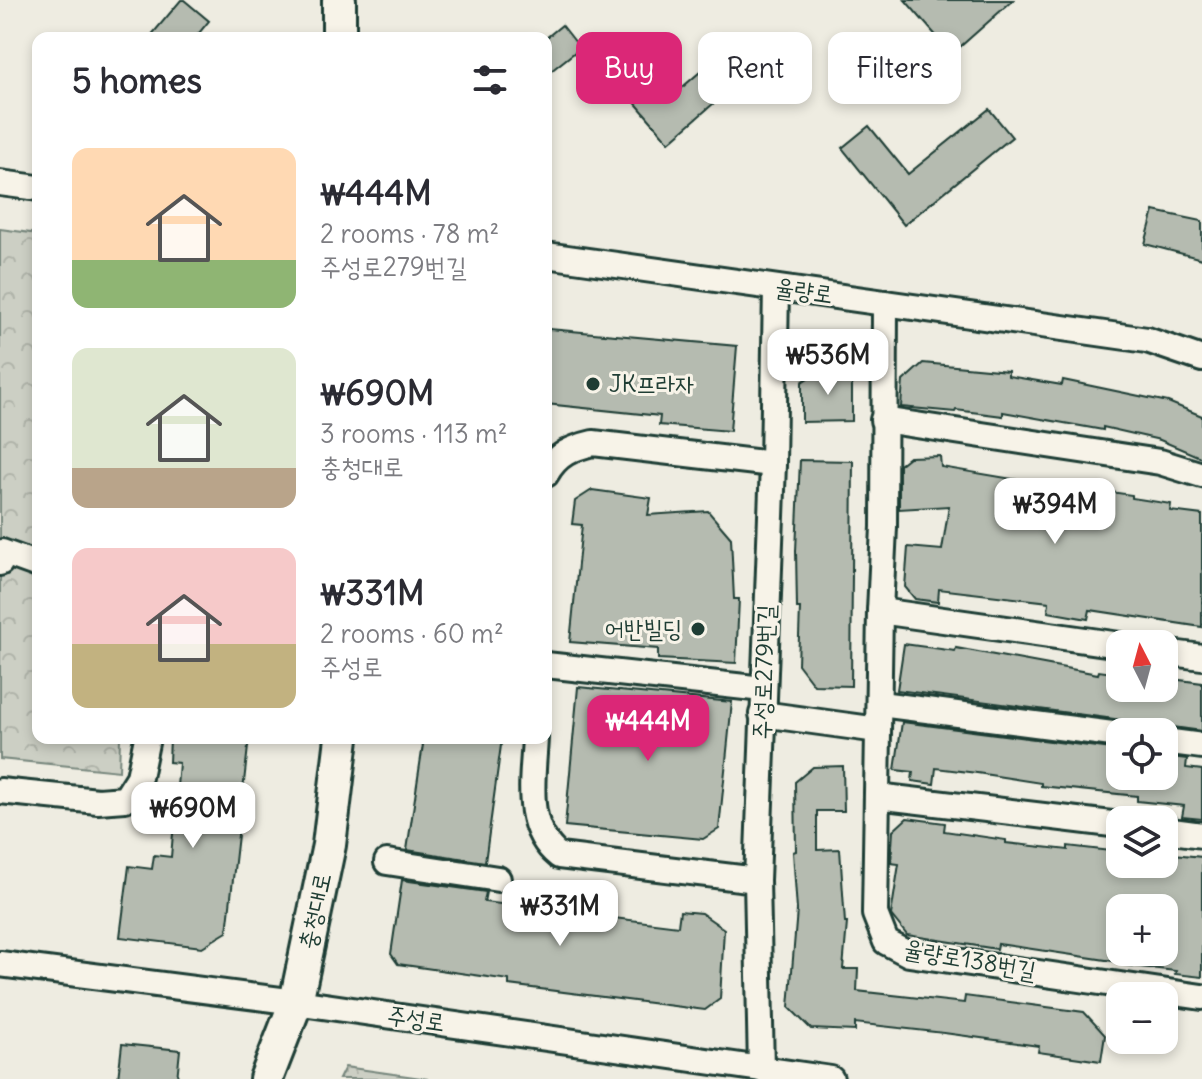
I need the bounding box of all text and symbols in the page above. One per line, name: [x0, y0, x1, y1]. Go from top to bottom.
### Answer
chip: Buy: [576, 32, 682, 104]
chip: Rent: [698, 32, 812, 104]
chip: Filters: [828, 32, 961, 104]
icon: filters: [468, 58, 512, 102]
text: 5 homes: [72, 59, 202, 102]
text: ₩444M: [320, 171, 432, 214]
icon: home: [136, 180, 232, 276]
text: 2 rooms · 78 m²: [320, 217, 499, 250]
text: 주성로279번길: [320, 250, 467, 283]
street label: 율량로: [773, 271, 835, 309]
pin: ₩536M: [772, 329, 884, 397]
text: ₩536M: [785, 338, 871, 371]
place label: JK프라자: [609, 368, 694, 398]
text: ₩690M: [320, 371, 434, 414]
marker: JK프라자: [584, 375, 602, 393]
icon: home: [136, 380, 232, 476]
text: 3 rooms · 113 m²: [320, 417, 507, 450]
text: 충청대로: [320, 450, 404, 483]
pin: ₩394M: [999, 478, 1111, 546]
text: ₩394M: [1012, 487, 1098, 520]
text: ₩331M: [320, 571, 425, 614]
icon: home: [136, 580, 232, 676]
street label: 주성로279번길: [746, 604, 780, 740]
place label: 어반빌딩: [605, 613, 682, 643]
text: 2 rooms · 60 m²: [320, 617, 504, 650]
marker: 어반빌딩: [689, 620, 707, 638]
north arrow: [1106, 630, 1178, 702]
map controls: [1106, 630, 1178, 1054]
text: 주성로: [320, 650, 383, 683]
pin: ₩444M: [592, 695, 704, 763]
text: ₩444M: [605, 704, 691, 737]
button: locate: [1106, 718, 1178, 790]
pin: ₩690M: [137, 782, 249, 850]
text: ₩690M: [149, 791, 237, 824]
button: layers: [1106, 806, 1178, 878]
street label: 충청대로: [291, 870, 337, 952]
pin: ₩331M: [504, 880, 616, 948]
text: ₩331M: [520, 889, 600, 922]
button: +: [1106, 894, 1178, 966]
street label: 율량로138번길: [902, 933, 1039, 985]
button: −: [1106, 982, 1178, 1054]
street label: 주성로: [385, 999, 447, 1037]

